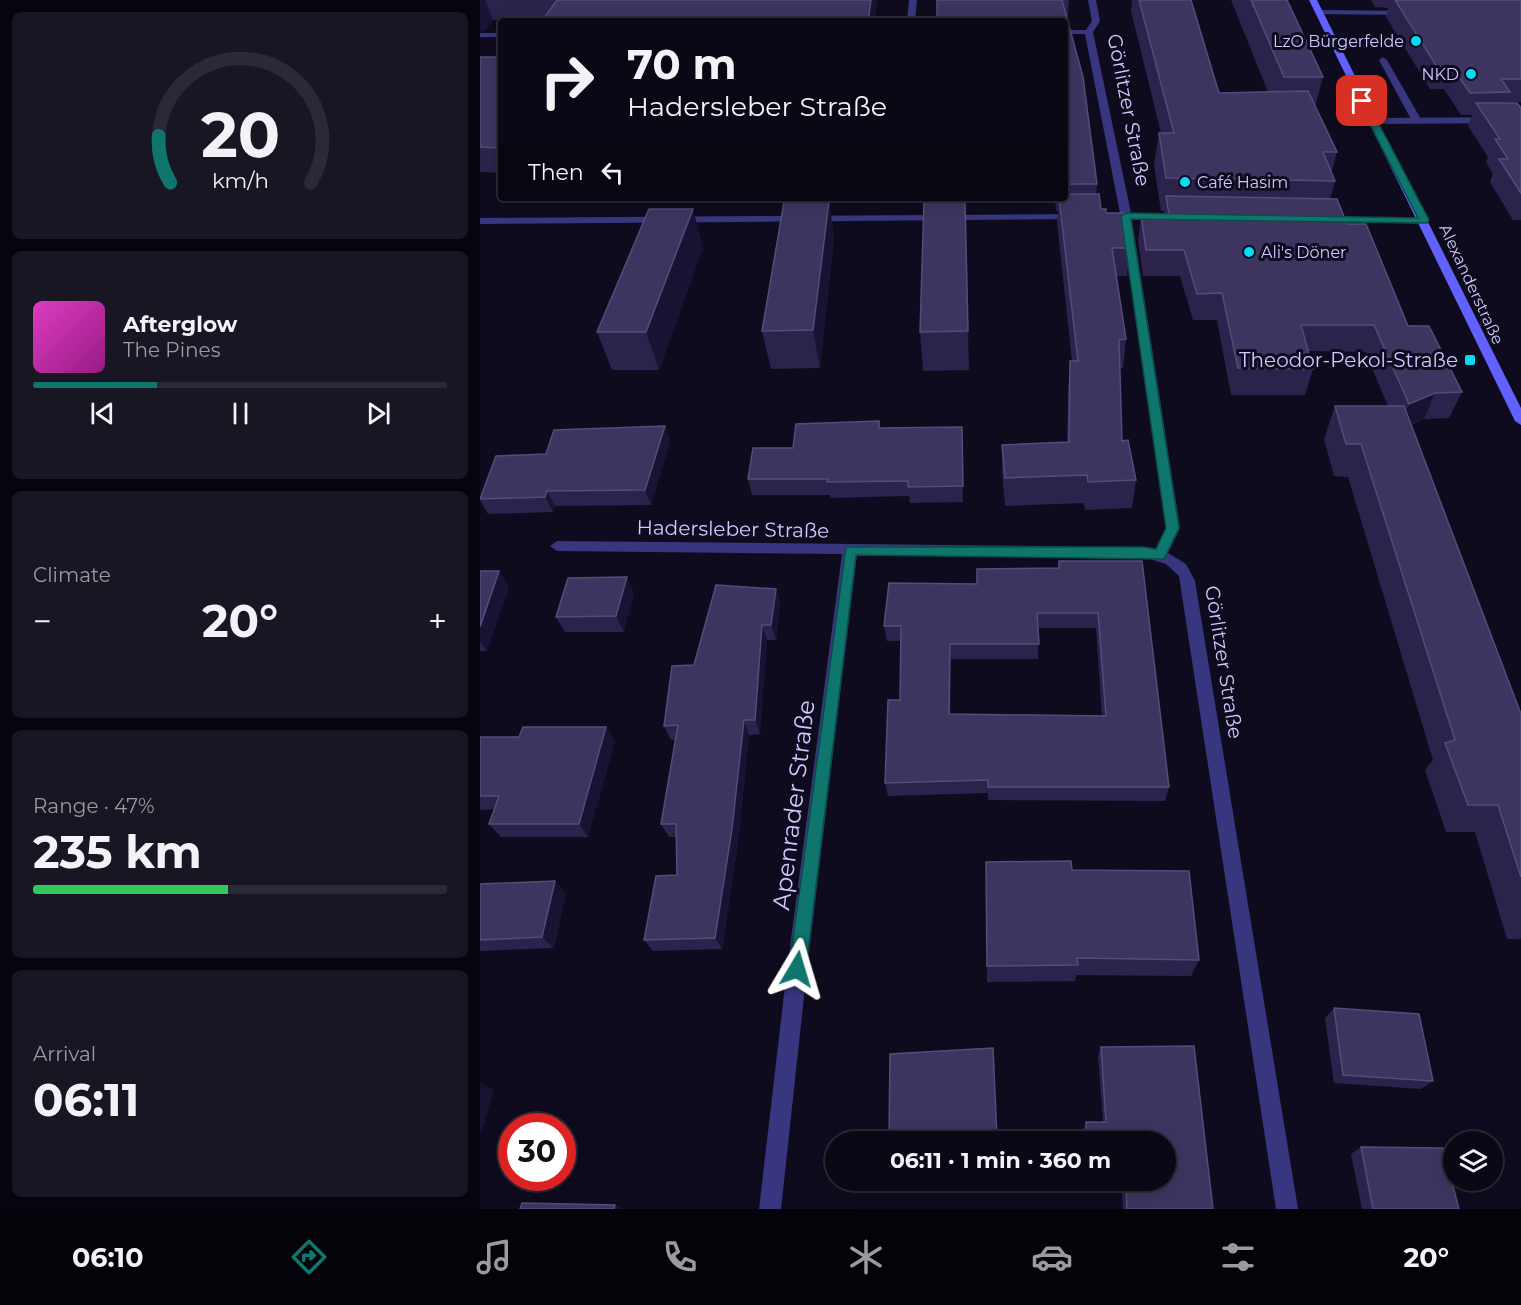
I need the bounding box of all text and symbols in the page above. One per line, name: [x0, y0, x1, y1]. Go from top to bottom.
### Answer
street label: Görlitzer Straße: [1102, 32, 1156, 188]
place label: LzO Bürgerfelde: [1273, 32, 1404, 51]
marker: LzO Bürgerfelde: [1409, 34, 1423, 48]
text: 70 m: [627, 38, 737, 90]
icon: right: [528, 42, 606, 120]
place label: NKD: [1421, 65, 1459, 84]
marker: NKD: [1464, 67, 1478, 81]
pin: [1336, 75, 1387, 126]
icon: arrive: [1345, 84, 1378, 117]
text: Hadersleber Straße: [627, 90, 887, 123]
text: 20: [200, 97, 280, 173]
icon: left: [596, 156, 629, 189]
text: Then: [528, 159, 584, 186]
text: km/h: [211, 167, 269, 193]
place label: Café Hasim: [1197, 173, 1288, 192]
marker: Café Hasim: [1178, 175, 1192, 189]
street label: Alexanderstraße: [1435, 221, 1508, 347]
place label: Ali's Döner: [1261, 243, 1346, 262]
marker: Ali's Döner: [1242, 245, 1256, 259]
text: Afterglow: [123, 311, 237, 338]
text: The Pines: [123, 338, 220, 362]
place label: Theodor-Pekol-Straße: [1239, 348, 1458, 372]
marker: Theodor-Pekol-Straße: [1463, 353, 1477, 367]
icon: previous: [86, 397, 119, 430]
icon: pause: [224, 397, 257, 430]
icon: next: [362, 397, 395, 430]
street label: Hadersleber Straße: [636, 515, 830, 543]
text: Climate: [33, 563, 111, 587]
street label: Görlitzer Straße: [1200, 584, 1248, 740]
text: 20°: [202, 593, 278, 648]
text: −: [33, 601, 52, 641]
text: +: [428, 601, 447, 641]
street label: Apenrader Straße: [766, 698, 821, 912]
text: Range · 47%: [33, 794, 155, 818]
text: 235 km: [33, 824, 202, 879]
position arrow: [765, 937, 829, 1001]
text: Arrival: [33, 1042, 96, 1066]
text: 06:11: [33, 1072, 139, 1127]
speed limit sign: 30: [498, 1113, 576, 1191]
map controls: [1443, 1131, 1503, 1191]
button: layers: [1443, 1131, 1503, 1191]
text: 06:11 · 1 min · 360 m: [890, 1147, 1111, 1174]
icon: directions: [288, 1236, 330, 1278]
icon: music: [473, 1236, 515, 1278]
icon: phone: [659, 1236, 701, 1278]
icon: climate: [845, 1236, 887, 1278]
icon: car: [1031, 1236, 1073, 1278]
icon: filters: [1217, 1236, 1259, 1278]
text: 06:10: [72, 1241, 144, 1274]
text: 20°: [1403, 1241, 1449, 1274]

